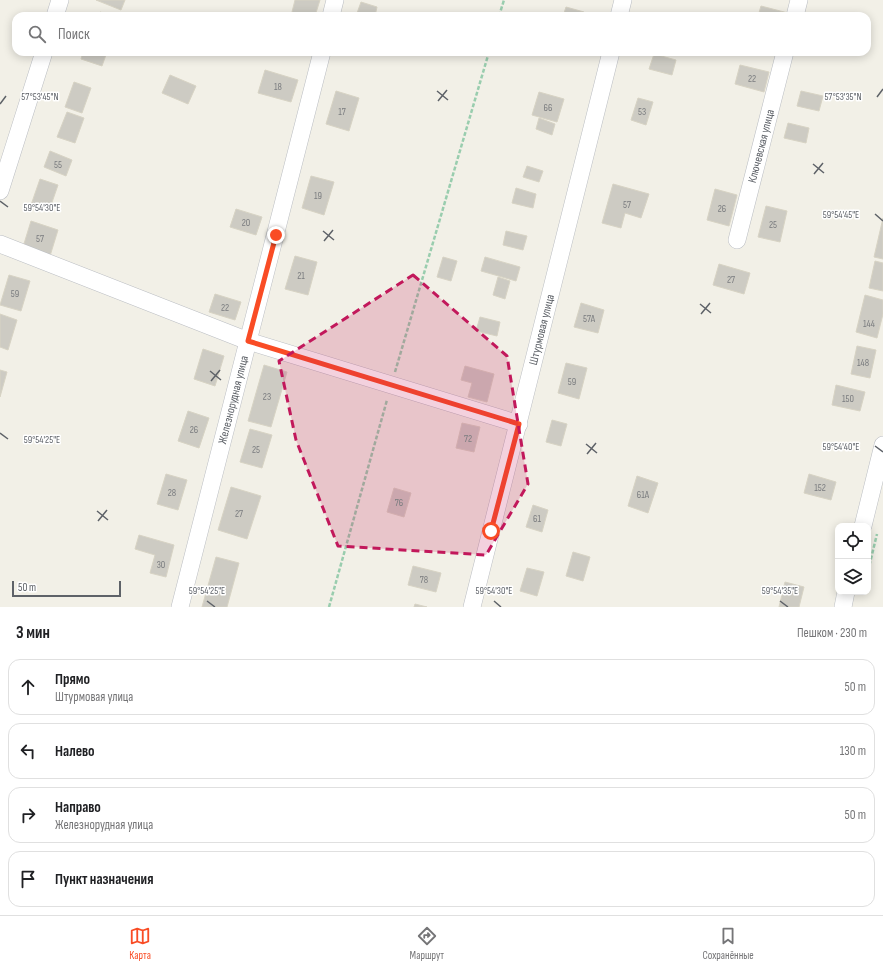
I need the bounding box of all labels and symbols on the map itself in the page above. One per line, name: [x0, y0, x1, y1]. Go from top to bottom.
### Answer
house number: 22: [748, 73, 756, 85]
house number: 18: [274, 81, 282, 93]
text: 57°53'45"N: [21, 91, 59, 103]
text: 57°53'35"N: [824, 91, 862, 103]
house number: 66: [544, 102, 552, 114]
house number: 17: [338, 106, 346, 118]
house number: 53: [638, 106, 646, 118]
street label: Ключевская улица: [745, 107, 778, 185]
house number: 55: [54, 159, 62, 171]
house number: 19: [314, 190, 322, 202]
house number: 57: [623, 199, 631, 211]
text: 59°54'30"E: [24, 202, 60, 214]
house number: 26: [718, 203, 726, 215]
text: 59°54'45"E: [823, 209, 859, 221]
house number: 20: [242, 217, 250, 229]
house number: 25: [769, 219, 777, 231]
route end: [267, 226, 285, 244]
house number: 57: [36, 233, 44, 245]
house number: 21: [297, 270, 305, 282]
house number: 27: [727, 274, 735, 286]
house number: 59: [11, 288, 19, 300]
street label: Штурмовая улица: [526, 292, 558, 367]
house number: 22: [221, 302, 229, 314]
house number: 57А: [583, 313, 596, 325]
house number: 144: [863, 318, 875, 330]
street label: Железнорудная улица: [215, 354, 252, 446]
house number: 148: [857, 357, 869, 369]
house number: 59: [568, 376, 576, 388]
house number: 23: [263, 391, 271, 403]
house number: 150: [842, 393, 854, 405]
house number: 26: [190, 424, 198, 436]
house number: 72: [464, 433, 472, 445]
text: 59°54'25"E: [24, 434, 60, 446]
text: 59°54'40"E: [823, 441, 859, 453]
house number: 25: [252, 444, 260, 456]
house number: 152: [814, 482, 826, 494]
house number: 28: [168, 487, 176, 499]
house number: 61А: [637, 489, 650, 501]
house number: 76: [395, 497, 403, 509]
house number: 27: [235, 508, 243, 520]
house number: 61: [533, 513, 541, 525]
route start: [482, 522, 500, 540]
house number: 30: [157, 559, 165, 571]
house number: 78: [420, 574, 428, 586]
scale bar: [12, 579, 121, 598]
text: 59°54'25"E: [189, 585, 225, 597]
text: 59°54'30"E: [476, 585, 512, 597]
text: 59°54'35"E: [762, 585, 798, 597]

